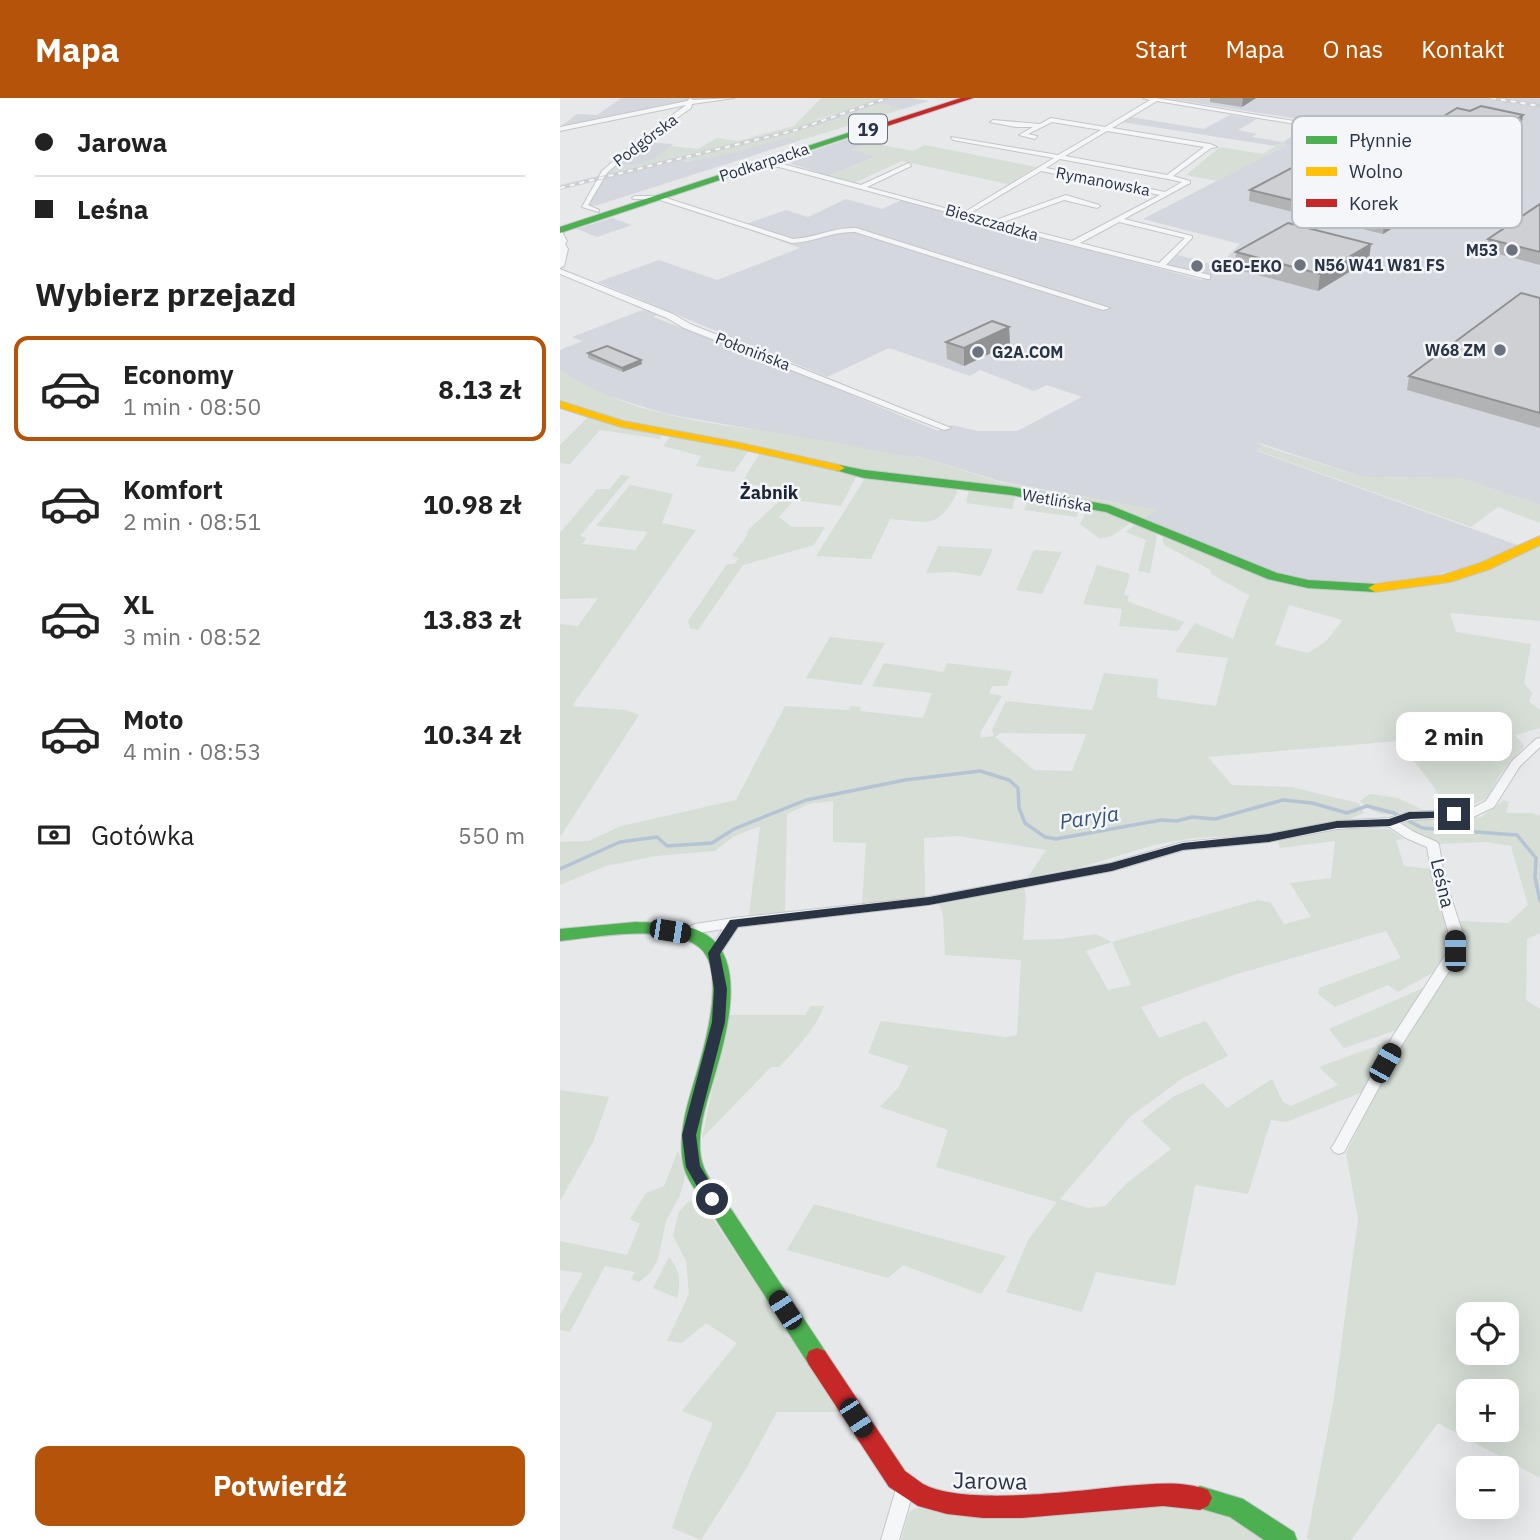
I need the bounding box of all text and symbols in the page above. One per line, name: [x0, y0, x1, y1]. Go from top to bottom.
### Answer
text: Mapa: [35, 28, 120, 71]
text: Start: [1135, 33, 1187, 65]
text: Mapa: [1225, 33, 1284, 65]
text: O nas: [1322, 33, 1383, 65]
text: Kontakt: [1421, 33, 1505, 65]
street label: Podgórska: [609, 109, 682, 171]
road number: 19: [849, 114, 887, 144]
legend: [1292, 116, 1522, 228]
text: Jarowa: [77, 125, 167, 159]
text: Płynnie: [1349, 128, 1412, 152]
street label: Podkarpacka: [717, 138, 812, 186]
text: Wolno: [1349, 159, 1403, 183]
street label: Rymanowska: [1054, 162, 1152, 200]
text: Korek: [1349, 191, 1399, 215]
text: Leśna: [77, 192, 149, 226]
street label: Bieszczadzka: [943, 199, 1041, 245]
place label: M53: [1466, 240, 1498, 260]
marker: M53: [1504, 242, 1520, 258]
place label: N56 W41 W81 FS: [1314, 255, 1445, 275]
place label: GEO-EKO: [1211, 256, 1282, 276]
marker: N56 W41 W81 FS: [1292, 257, 1308, 273]
marker: GEO-EKO: [1189, 258, 1205, 274]
text: Wybierz przejazd: [35, 273, 297, 315]
street label: Połonińska: [713, 328, 794, 375]
place label: W68 ZM: [1425, 340, 1486, 360]
place label: G2A.COM: [992, 342, 1063, 362]
marker: W68 ZM: [1492, 342, 1508, 358]
marker: G2A.COM: [970, 344, 986, 360]
icon: car: [39, 357, 102, 420]
text: Economy: [123, 357, 234, 391]
text: 8.13 zł: [438, 372, 521, 406]
text: 1 min · 08:50: [123, 391, 261, 421]
icon: car: [39, 472, 102, 535]
text: Komfort: [123, 472, 223, 506]
district label: Żabnik: [740, 481, 799, 504]
street label: Wetlińska: [1021, 484, 1094, 516]
text: 10.98 zł: [423, 487, 521, 521]
text: 2 min · 08:51: [123, 506, 261, 536]
icon: car: [39, 587, 102, 650]
text: XL: [123, 587, 154, 621]
text: 13.83 zł: [423, 602, 521, 636]
text: 3 min · 08:52: [123, 621, 261, 651]
icon: car: [39, 702, 102, 765]
text: Moto: [123, 702, 183, 736]
callout: 2 min: [1396, 712, 1512, 762]
text: 10.34 zł: [423, 717, 521, 751]
text: 2 min: [1424, 721, 1484, 751]
text: 4 min · 08:53: [123, 736, 261, 766]
water label: Paryja: [1057, 798, 1121, 836]
route end: [1438, 798, 1470, 830]
icon: cash: [35, 816, 73, 854]
text: Gotówka: [91, 818, 195, 852]
text: 550 m: [458, 820, 525, 850]
street label: Leśna: [1426, 856, 1460, 910]
car: [648, 917, 693, 945]
car: [1445, 930, 1466, 972]
car: [1366, 1040, 1405, 1086]
route start: [696, 1183, 728, 1215]
car: [765, 1287, 806, 1333]
map controls: [1456, 1302, 1519, 1519]
button: locate: [1456, 1302, 1519, 1365]
button: +: [1456, 1379, 1519, 1442]
car: [836, 1395, 877, 1441]
button: Potwierdź: [35, 1446, 525, 1526]
button: −: [1456, 1456, 1519, 1519]
street label: Jarowa: [952, 1464, 1028, 1496]

